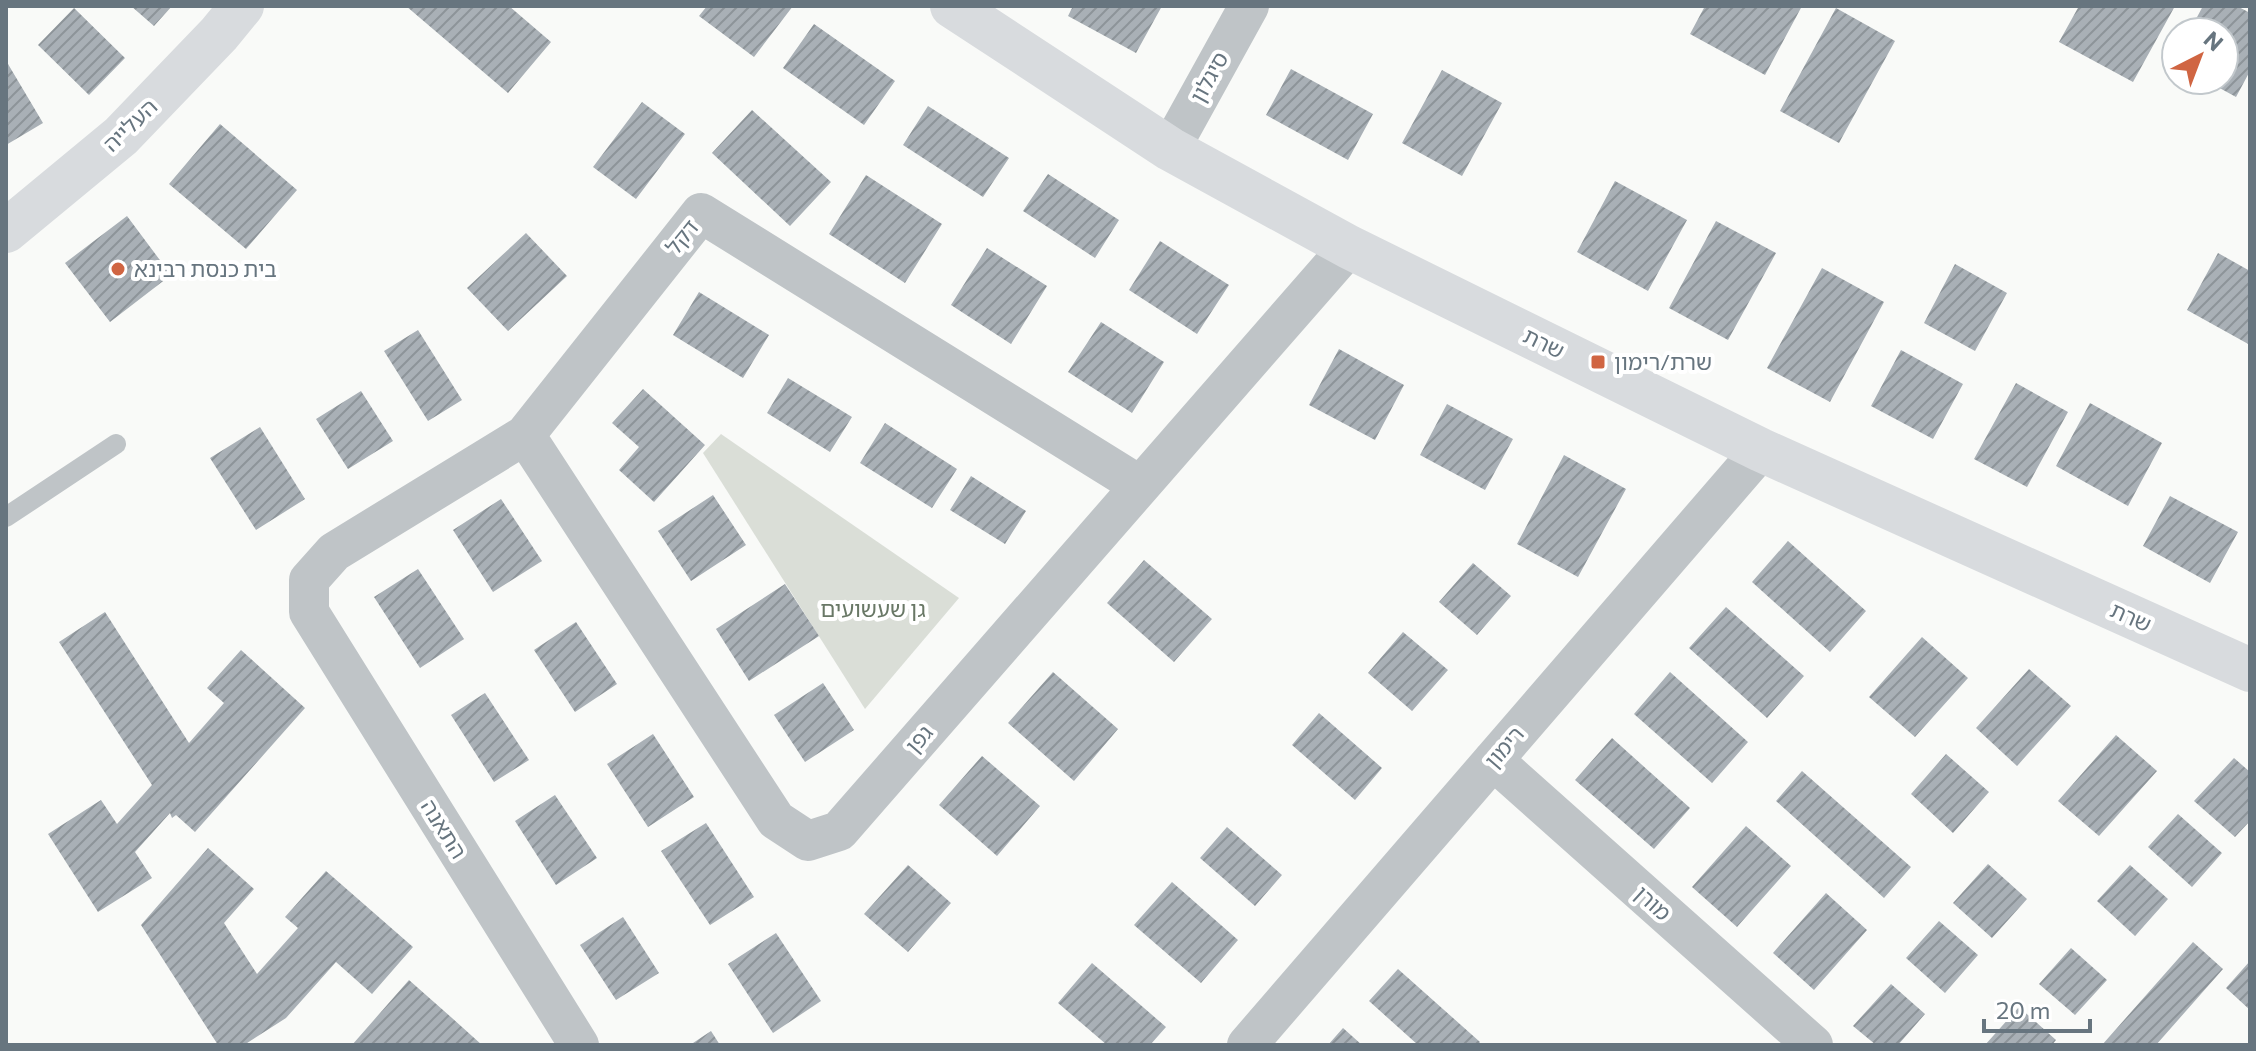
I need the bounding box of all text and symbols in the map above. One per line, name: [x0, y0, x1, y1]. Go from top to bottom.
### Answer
north arrow: [2160, 16, 2240, 96]
text: N: [2199, 25, 2229, 56]
street label: סיגלון: [1184, 47, 1233, 107]
street label: העלייה: [97, 92, 162, 157]
street label: דקל: [659, 214, 704, 260]
place label: בית כנסת רבינא: [134, 255, 277, 282]
marker: בית כנסת רבינא: [109, 260, 127, 278]
street label: שרת: [1519, 321, 1569, 364]
place label: שרת/רימון: [1614, 348, 1712, 375]
marker: שרת/רימון: [1589, 353, 1607, 371]
park label: גן שעשועים: [820, 595, 926, 622]
street label: שרת: [2107, 596, 2156, 637]
street label: גפן: [899, 719, 938, 758]
street label: רימון: [1478, 720, 1529, 773]
street label: התאנה: [416, 794, 473, 863]
street label: מורן: [1630, 879, 1677, 926]
scale bar: [1984, 983, 2090, 1033]
text: 20 m: [1996, 995, 2050, 1024]

